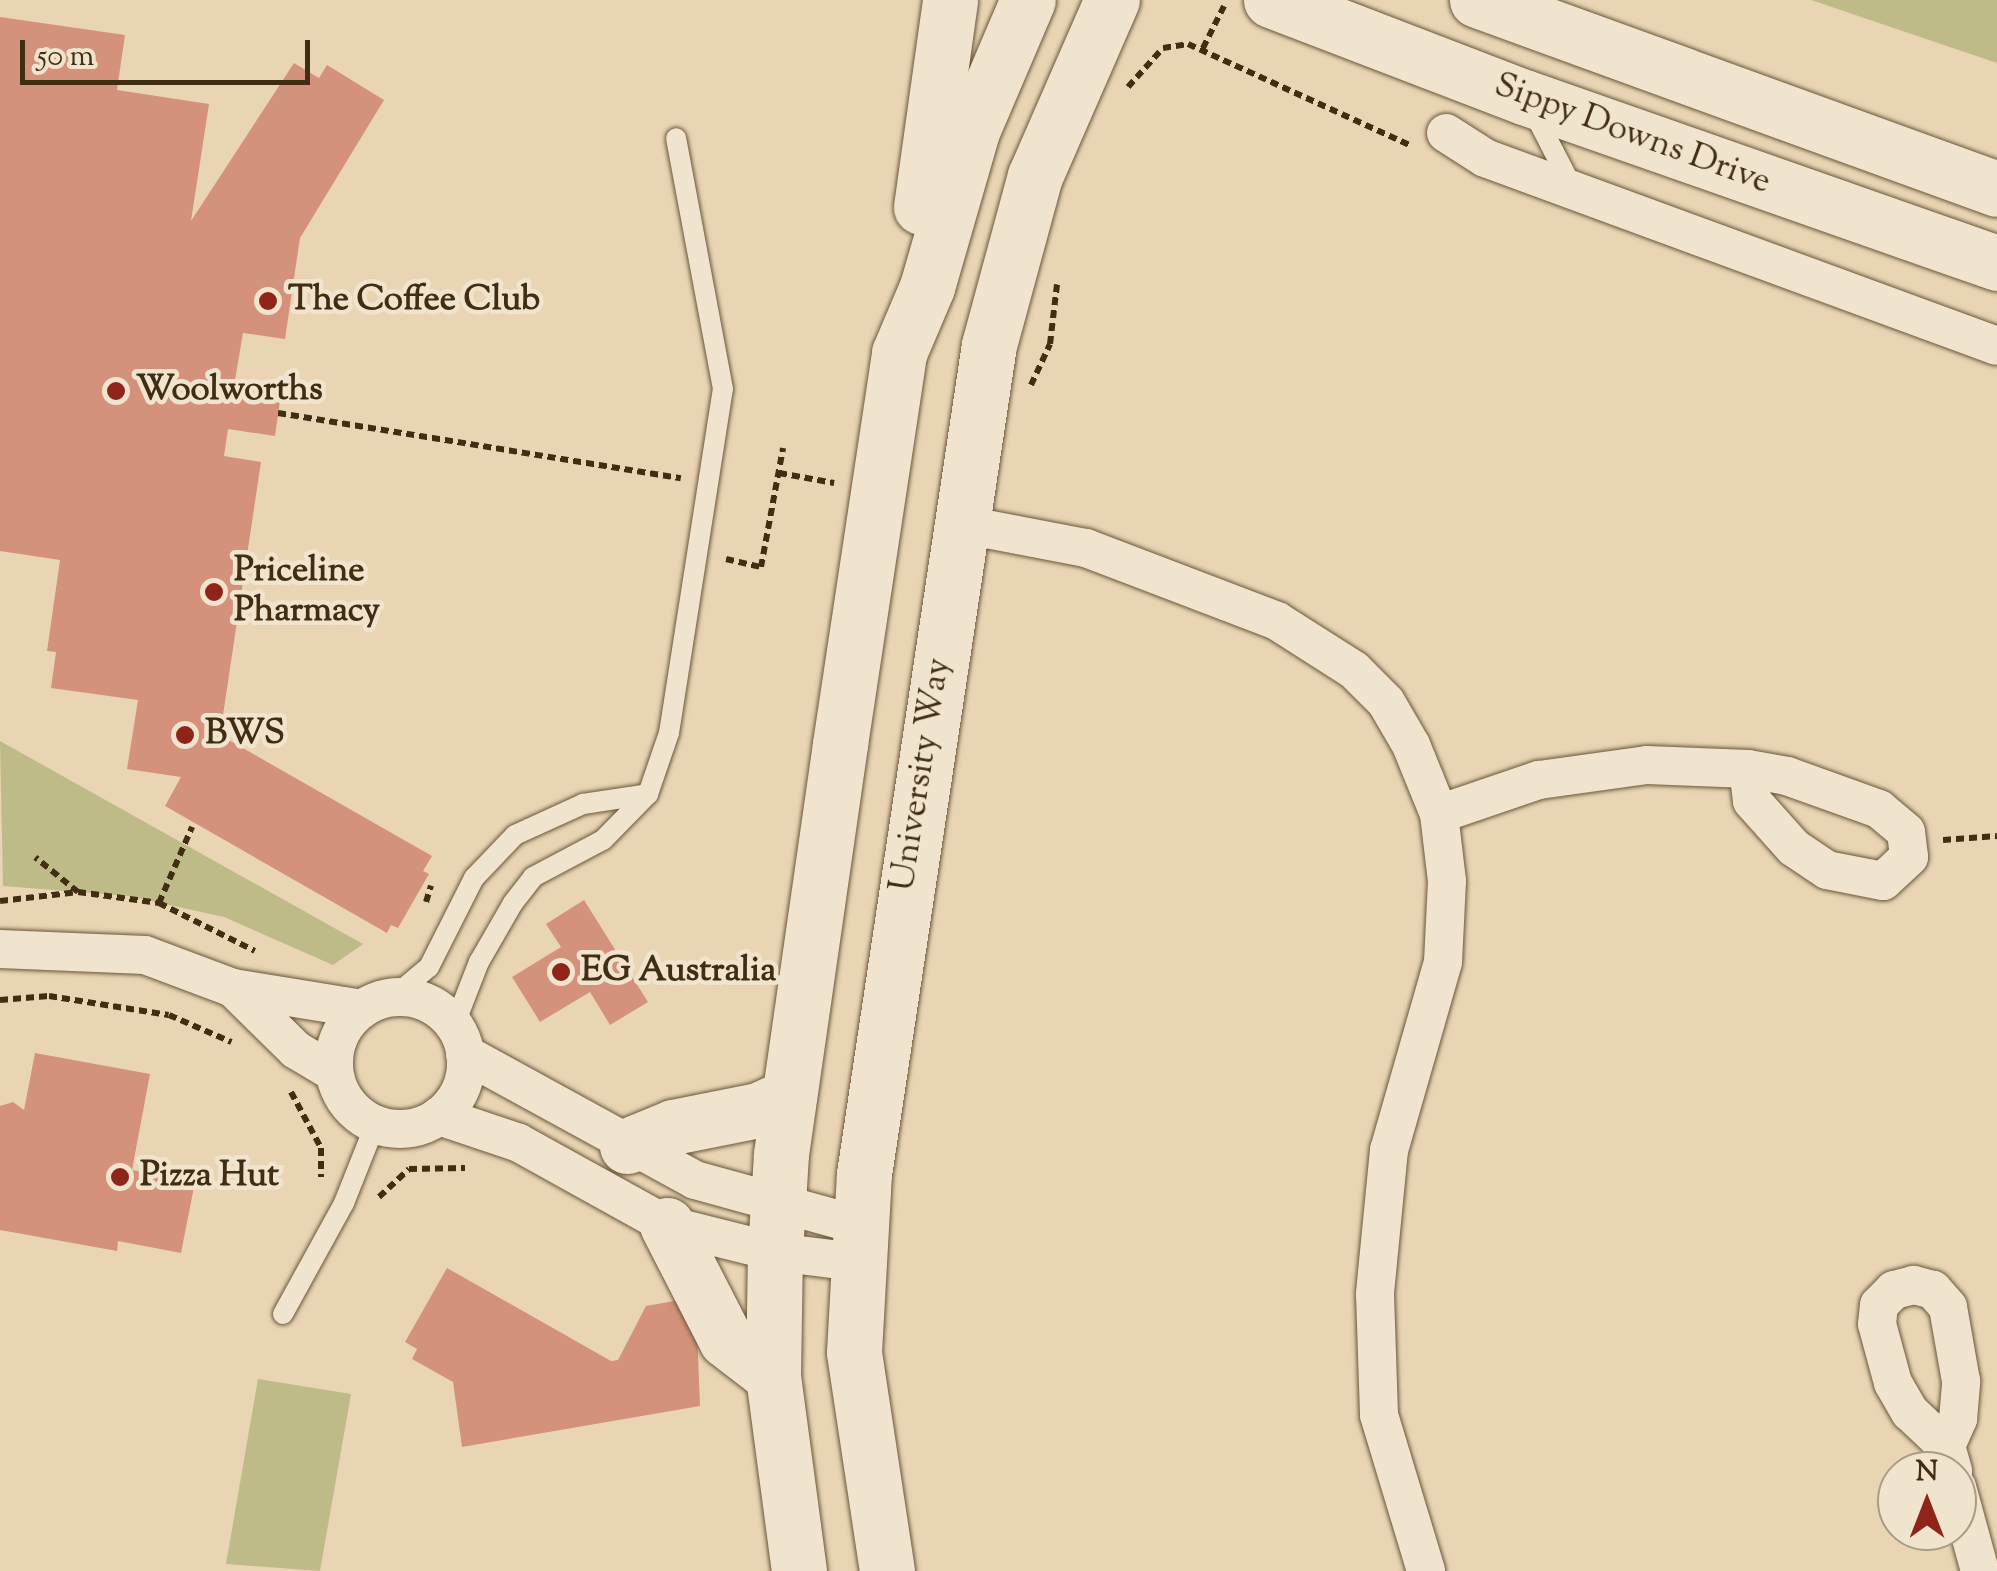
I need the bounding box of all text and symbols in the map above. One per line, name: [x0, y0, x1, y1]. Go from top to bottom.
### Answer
scale bar: [25, 20, 315, 82]
text: 50 m: [37, 36, 94, 79]
street label: Sippy Downs Drive: [1488, 65, 1776, 205]
place label: The Coffee Club: [288, 280, 540, 322]
marker: The Coffee Club: [257, 290, 279, 312]
place label: Woolworths: [136, 370, 323, 412]
marker: Woolworths: [105, 380, 127, 402]
place label: Priceline Pharmacy: [234, 551, 380, 633]
marker: Priceline Pharmacy: [203, 581, 225, 603]
street label: University Way: [883, 655, 961, 895]
place label: BWS: [205, 714, 285, 756]
marker: BWS: [174, 724, 196, 746]
place label: EG Australia: [581, 951, 776, 993]
marker: EG Australia: [550, 961, 572, 983]
place label: Pizza Hut: [140, 1156, 279, 1198]
marker: Pizza Hut: [109, 1166, 131, 1188]
north arrow: [1877, 1451, 1977, 1551]
text: N: [1916, 1453, 1938, 1493]

